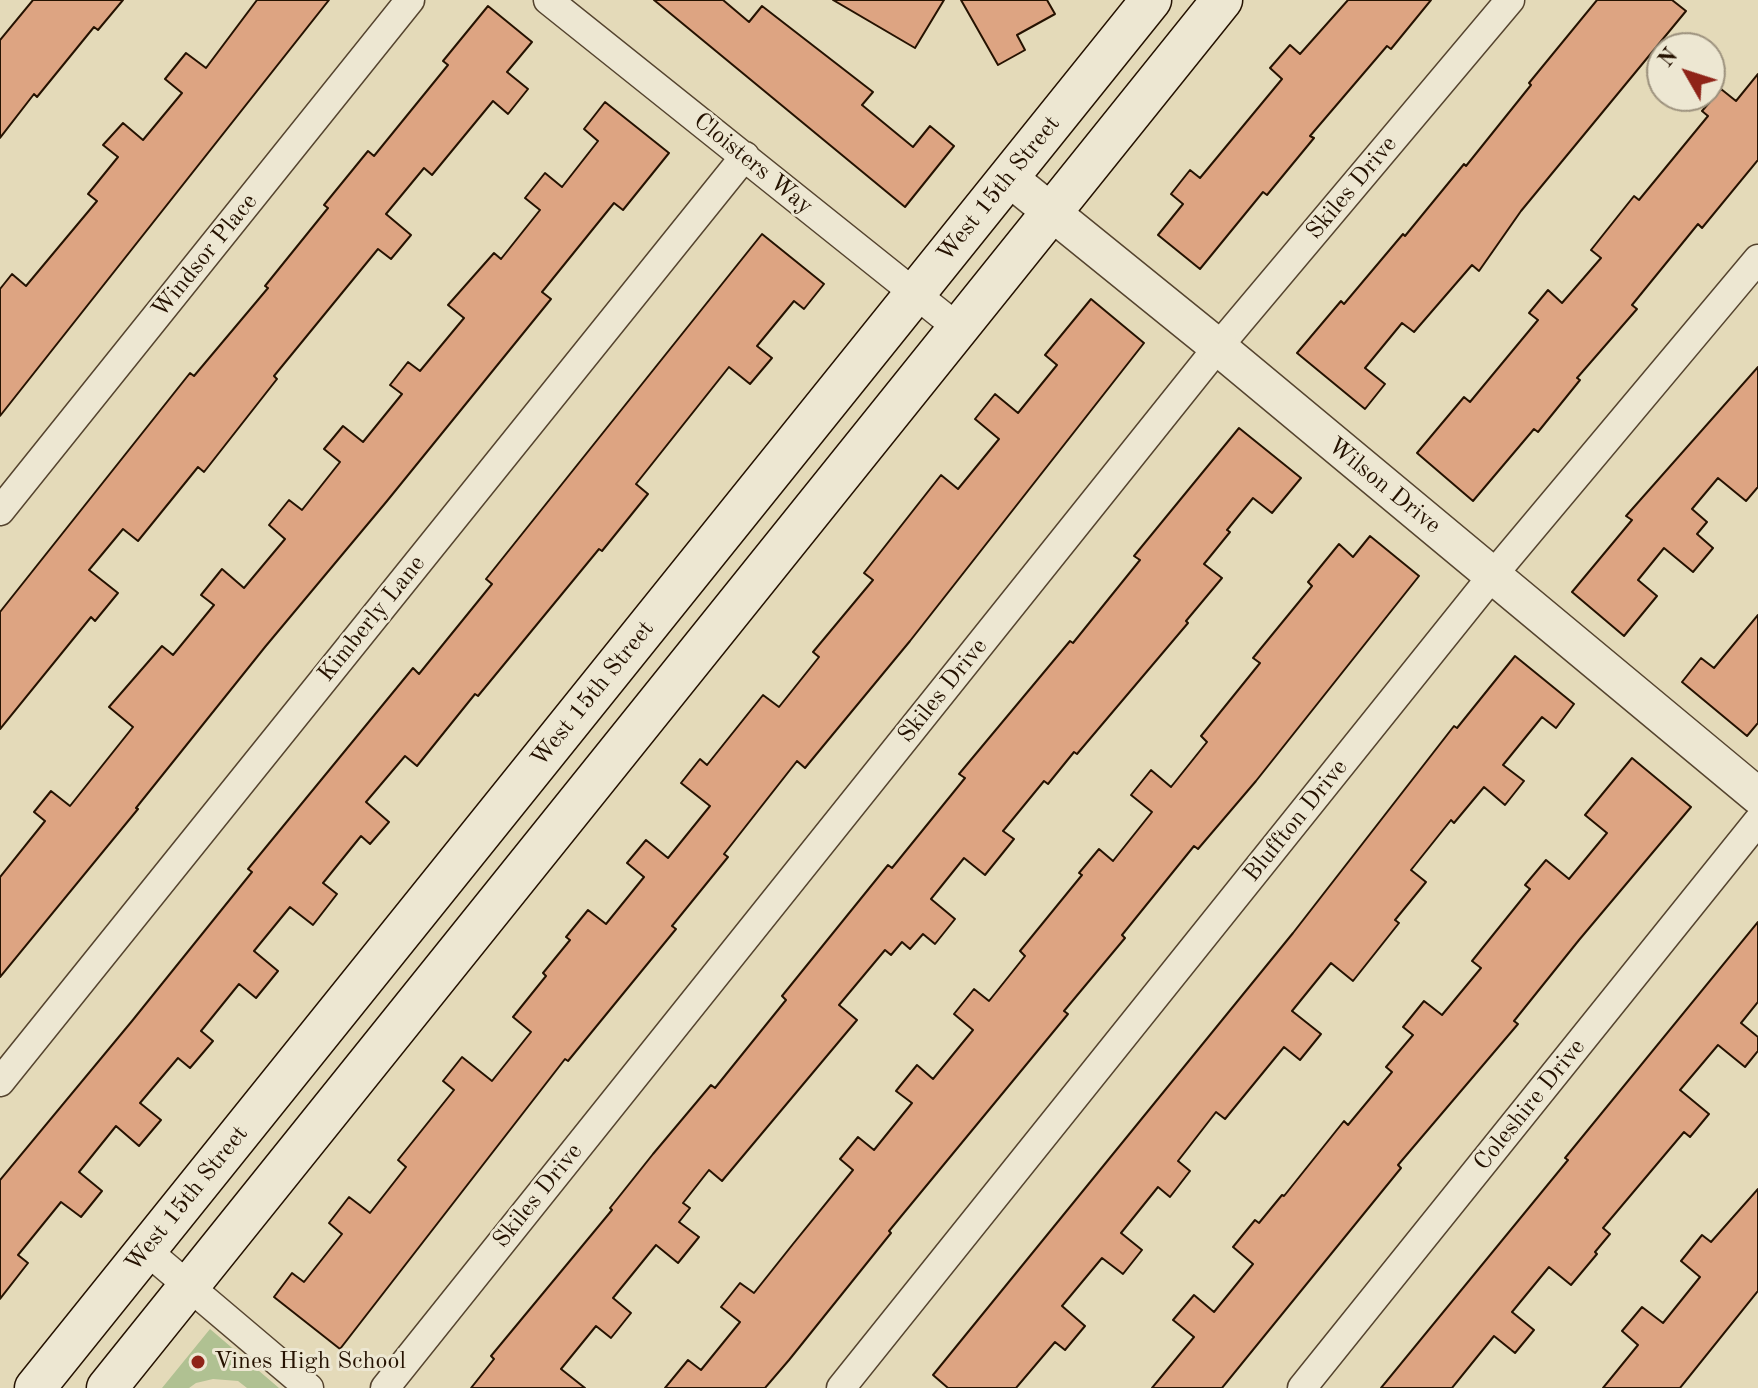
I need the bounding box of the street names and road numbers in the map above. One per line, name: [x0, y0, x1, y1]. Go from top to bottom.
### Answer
street label: Cloisters Way: [687, 107, 819, 221]
street label: West 15th Street: [931, 110, 1067, 268]
street label: Skiles Drive: [1300, 130, 1404, 246]
street label: Windsor Place: [146, 188, 264, 324]
street label: Wilson Drive: [1322, 432, 1446, 540]
street label: Kimberly Lane: [312, 550, 432, 688]
street label: West 15th Street: [525, 615, 661, 773]
street label: Skiles Drive: [892, 633, 994, 749]
street label: Bluffton Drive: [1238, 754, 1354, 888]
street label: Coleshire Drive: [1468, 1033, 1592, 1177]
street label: West 15th Street: [119, 1120, 255, 1278]
street label: Skiles Drive: [487, 1138, 589, 1254]

